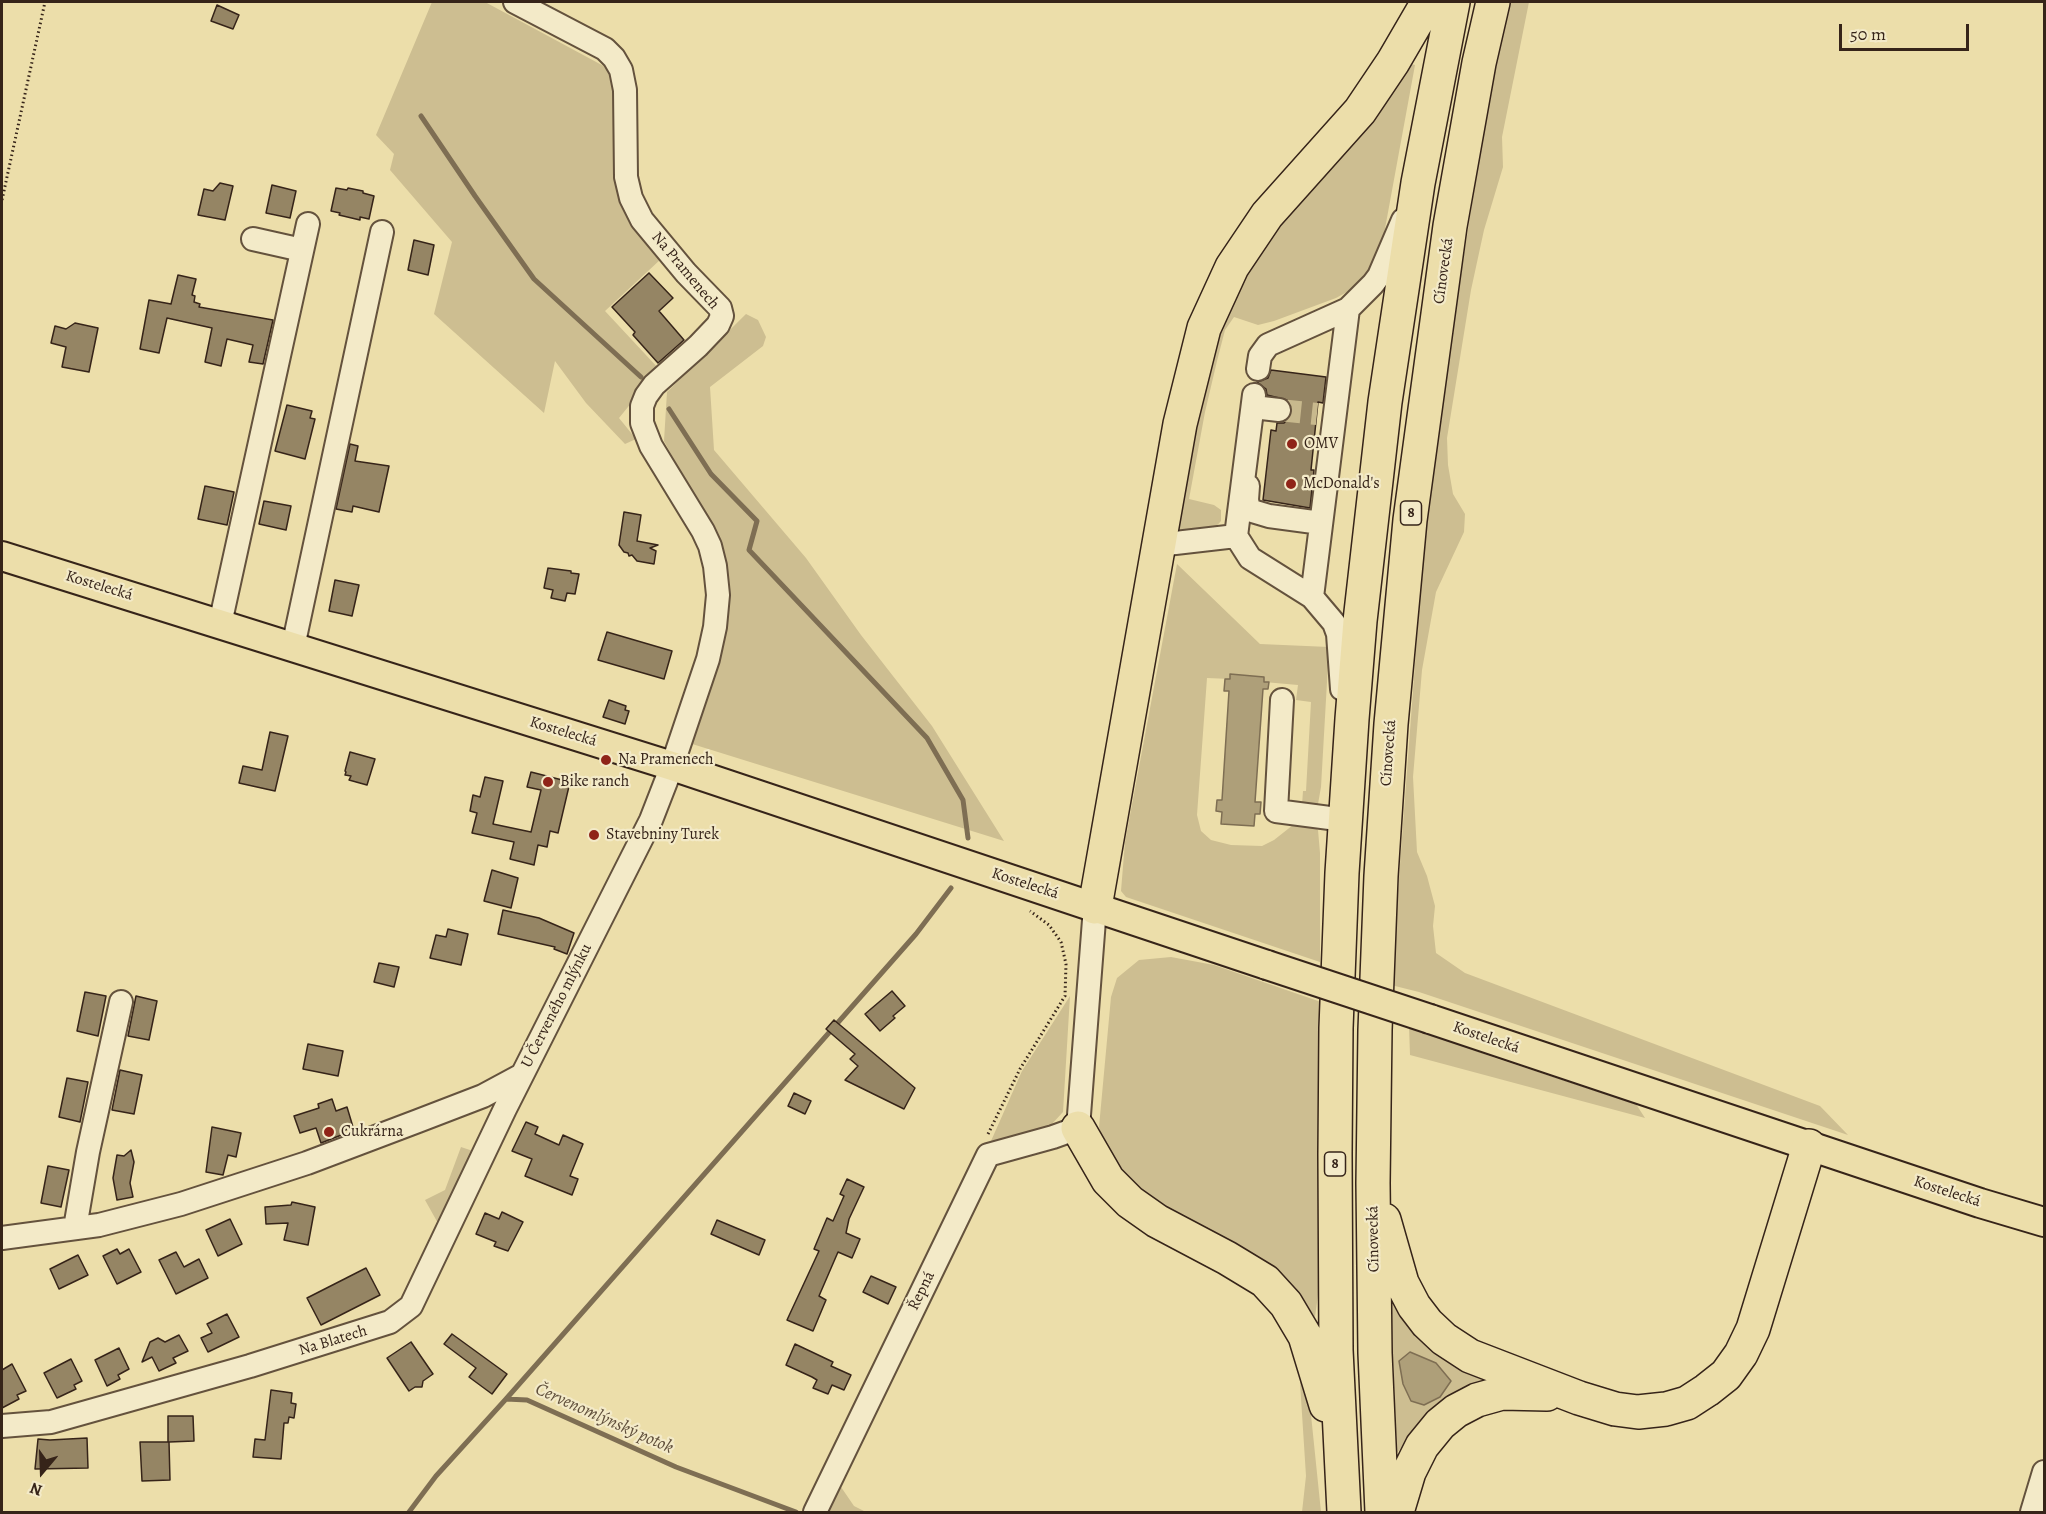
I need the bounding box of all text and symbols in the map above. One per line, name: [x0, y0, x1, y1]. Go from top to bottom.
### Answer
scale bar: [1842, 12, 1972, 50]
text: 50 m: [1850, 22, 1886, 46]
street label: Na Pramenech: [647, 228, 723, 314]
street label: Cínovecká: [1430, 237, 1458, 305]
place label: OMV: [1304, 434, 1338, 454]
marker: OMV: [1285, 437, 1299, 451]
place label: McDonald's: [1303, 474, 1380, 494]
marker: McDonald's: [1284, 477, 1298, 491]
road number: 8: [1400, 501, 1422, 525]
street label: Kostelecká: [63, 567, 135, 605]
street label: Kostelecká: [527, 713, 599, 751]
street label: Cínovecká: [1377, 719, 1401, 787]
place label: Na Pramenech: [618, 750, 714, 770]
marker: Na Pramenech: [599, 753, 613, 767]
place label: Bike ranch: [560, 772, 629, 792]
marker: Bike ranch: [541, 775, 555, 789]
place label: Stavebniny Turek: [606, 825, 719, 845]
marker: Stavebniny Turek: [587, 828, 601, 842]
street label: Kostelecká: [989, 864, 1061, 904]
street label: U Červeného mlýnku: [517, 941, 597, 1071]
street label: Kostelecká: [1450, 1018, 1522, 1058]
place label: Cukrárna: [341, 1122, 403, 1142]
marker: Cukrárna: [322, 1125, 336, 1139]
road number: 8: [1324, 1152, 1346, 1176]
street label: Kostelecká: [1911, 1172, 1983, 1212]
street label: Cínovecká: [1364, 1206, 1384, 1272]
street label: Řepná: [904, 1268, 940, 1314]
street label: Na Blatech: [296, 1322, 370, 1360]
water label: Červenomlýnský potok: [532, 1379, 676, 1459]
north arrow: [12, 1442, 72, 1502]
text: N: [27, 1477, 45, 1501]

